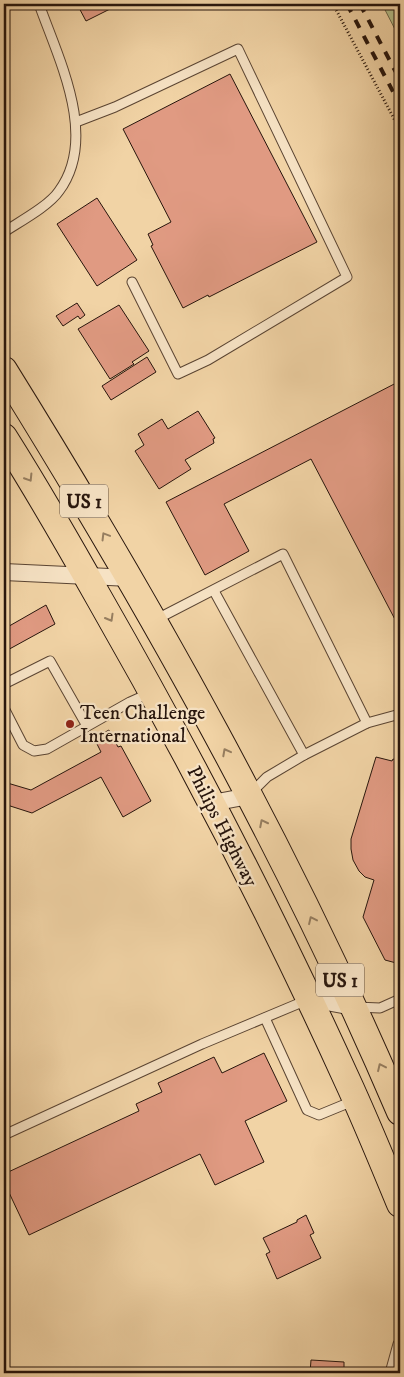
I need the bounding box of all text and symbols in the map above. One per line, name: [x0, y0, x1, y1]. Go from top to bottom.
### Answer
one-way arrow: [23, 473, 33, 482]
road number: US 1: [60, 484, 108, 518]
one-way arrow: [102, 532, 112, 541]
one-way arrow: [104, 613, 114, 622]
place label: Teen Challenge International: [80, 701, 205, 749]
marker: Teen Challenge International: [64, 718, 76, 730]
one-way arrow: [222, 749, 232, 758]
street label: Philips Highway: [181, 762, 263, 892]
one-way arrow: [259, 819, 269, 828]
one-way arrow: [308, 916, 318, 925]
road number: US 1: [316, 964, 364, 996]
one-way arrow: [376, 1063, 387, 1072]

